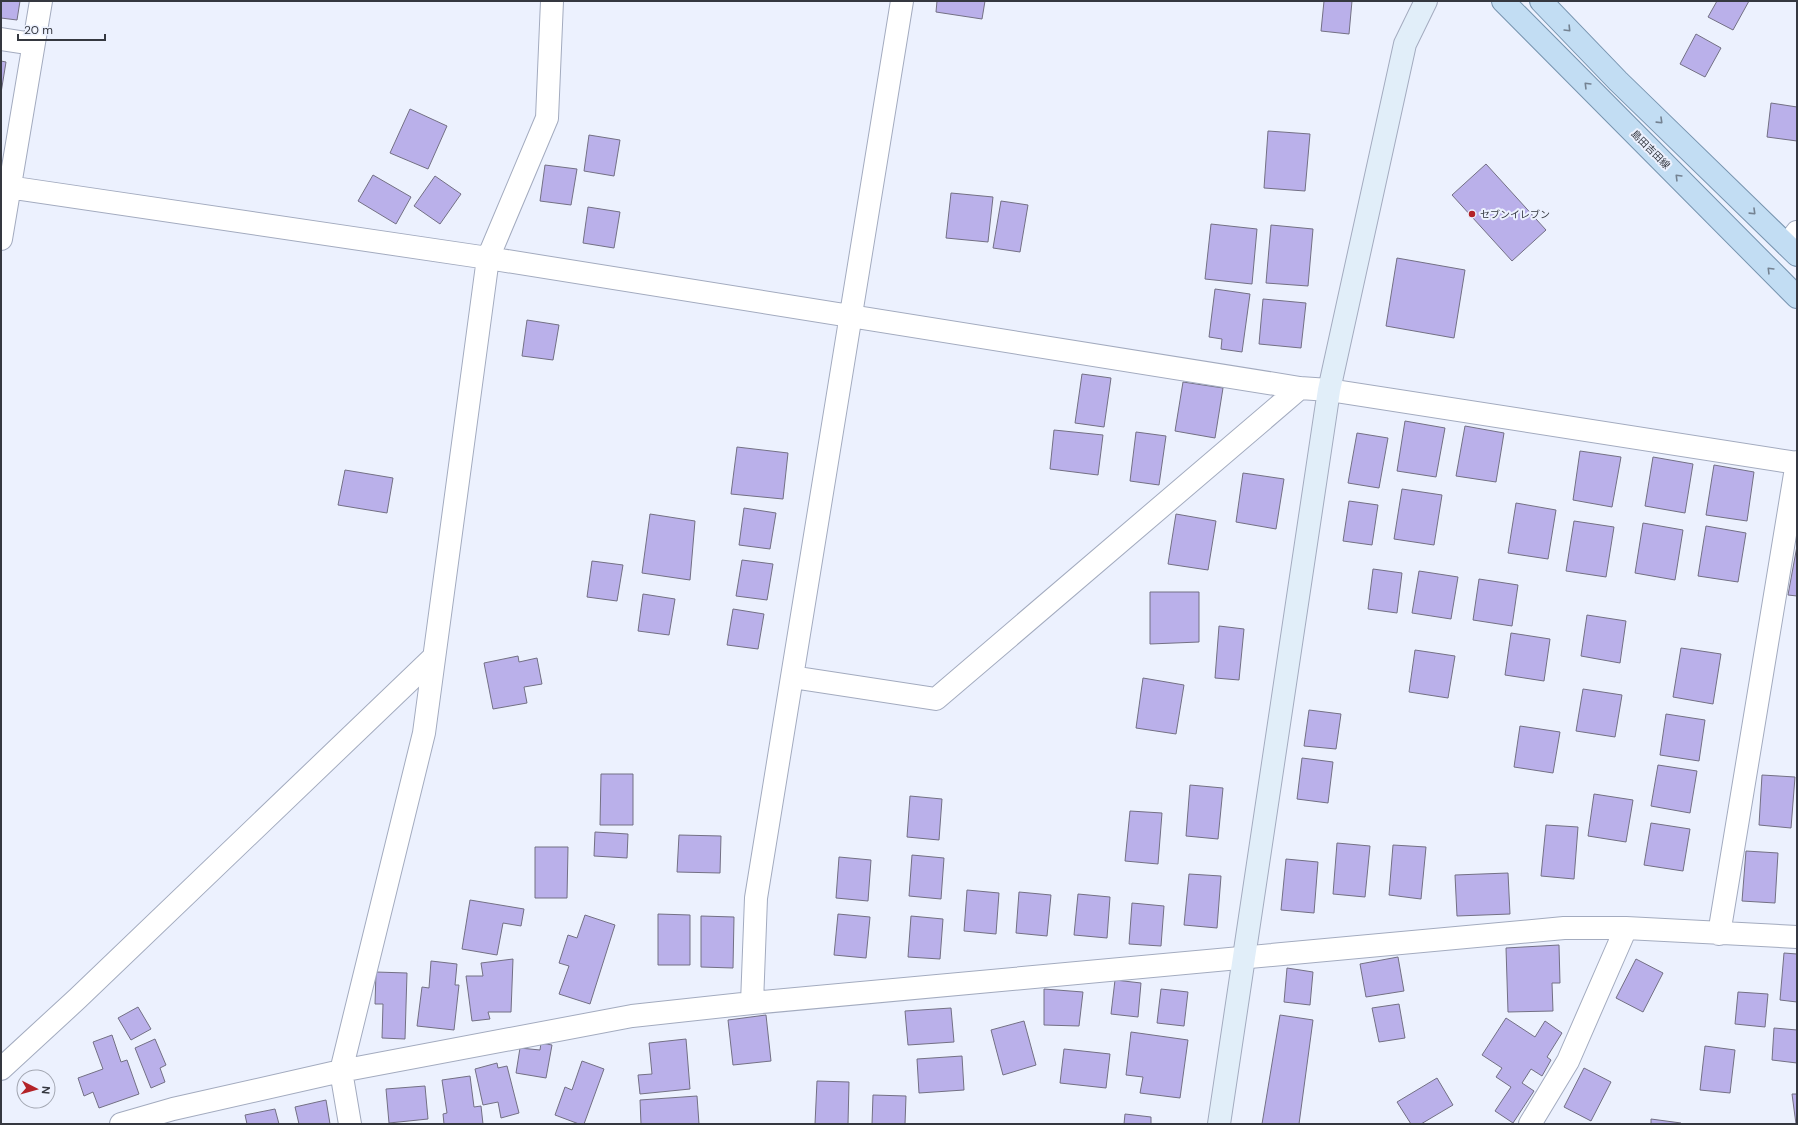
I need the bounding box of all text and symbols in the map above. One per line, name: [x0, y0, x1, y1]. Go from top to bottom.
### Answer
scale bar: [18, 16, 105, 42]
text: 20 m: [24, 22, 53, 38]
one-way arrow: [1563, 24, 1571, 32]
one-way arrow: [1584, 82, 1592, 89]
one-way arrow: [1655, 116, 1663, 124]
street label: 島田吉田線: [1628, 127, 1673, 172]
one-way arrow: [1676, 174, 1683, 182]
one-way arrow: [1748, 207, 1756, 215]
place label: セブンイレブン: [1480, 208, 1550, 221]
marker: セブンイレブン: [1467, 209, 1477, 219]
one-way arrow: [1767, 267, 1775, 275]
north arrow: [16, 1069, 56, 1109]
text: N: [39, 1085, 53, 1095]

